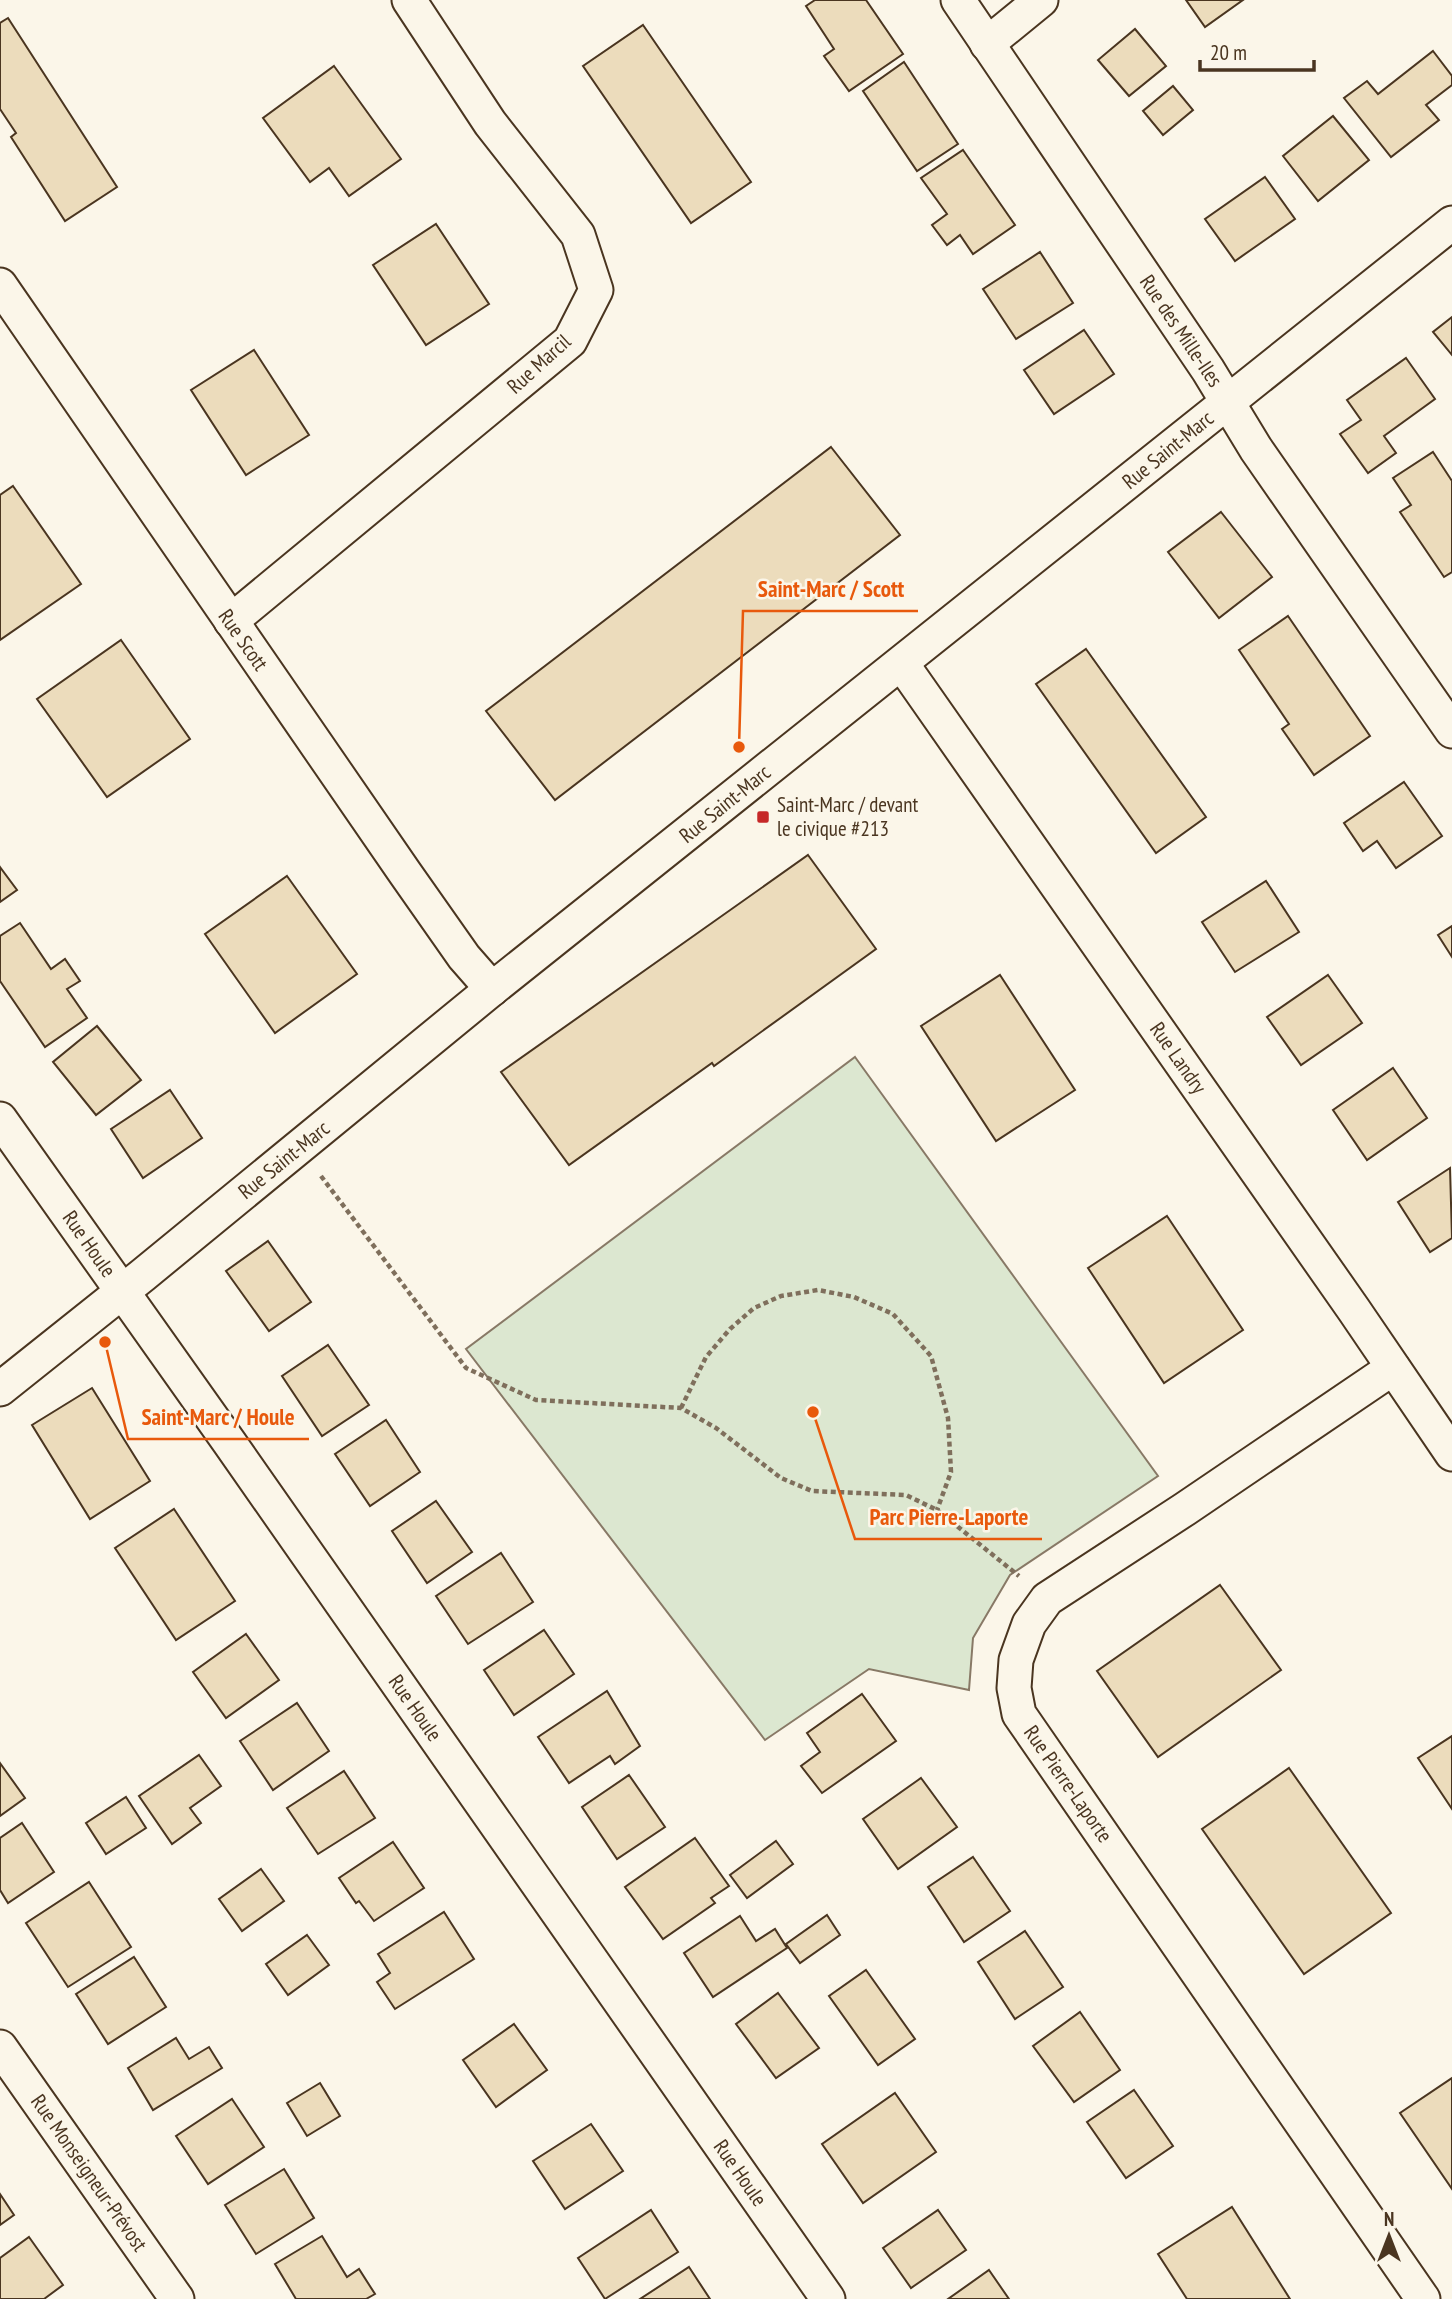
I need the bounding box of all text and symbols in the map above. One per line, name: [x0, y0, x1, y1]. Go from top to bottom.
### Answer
scale bar: [1200, 28, 1314, 72]
text: 20 m: [1210, 39, 1247, 66]
street label: Rue des Mille-Iles: [1134, 269, 1229, 392]
street label: Rue Marcil: [501, 328, 576, 399]
street label: Rue Saint-Marc: [1116, 404, 1219, 495]
callout: Saint-Marc / Scott: [743, 567, 918, 611]
text: Saint-Marc / Scott: [758, 574, 904, 603]
street label: Rue Scott: [213, 604, 274, 676]
street label: Rue Saint-Marc: [673, 758, 776, 849]
place label: Saint-Marc / devant le civique #213: [777, 791, 918, 842]
marker: Saint-Marc / devant le civique #213: [755, 809, 771, 825]
street label: Rue Landry: [1144, 1017, 1213, 1099]
street label: Rue Saint-Marc: [232, 1114, 335, 1205]
street label: Rue Houle: [57, 1205, 122, 1282]
callout: Saint-Marc / Houle: [128, 1395, 309, 1439]
text: Saint-Marc / Houle: [141, 1402, 295, 1431]
callout: Parc Pierre-Laporte: [855, 1495, 1042, 1539]
text: Parc Pierre-Laporte: [870, 1502, 1029, 1531]
street label: Rue Houle: [383, 1669, 448, 1746]
street label: Rue Pierre-Laporte: [1018, 1720, 1119, 1848]
street label: Rue Monseigneur-Prévost: [25, 2089, 154, 2257]
street label: Rue Houle: [708, 2134, 773, 2211]
north arrow: [1354, 2201, 1424, 2271]
text: N: [1384, 2207, 1394, 2231]

